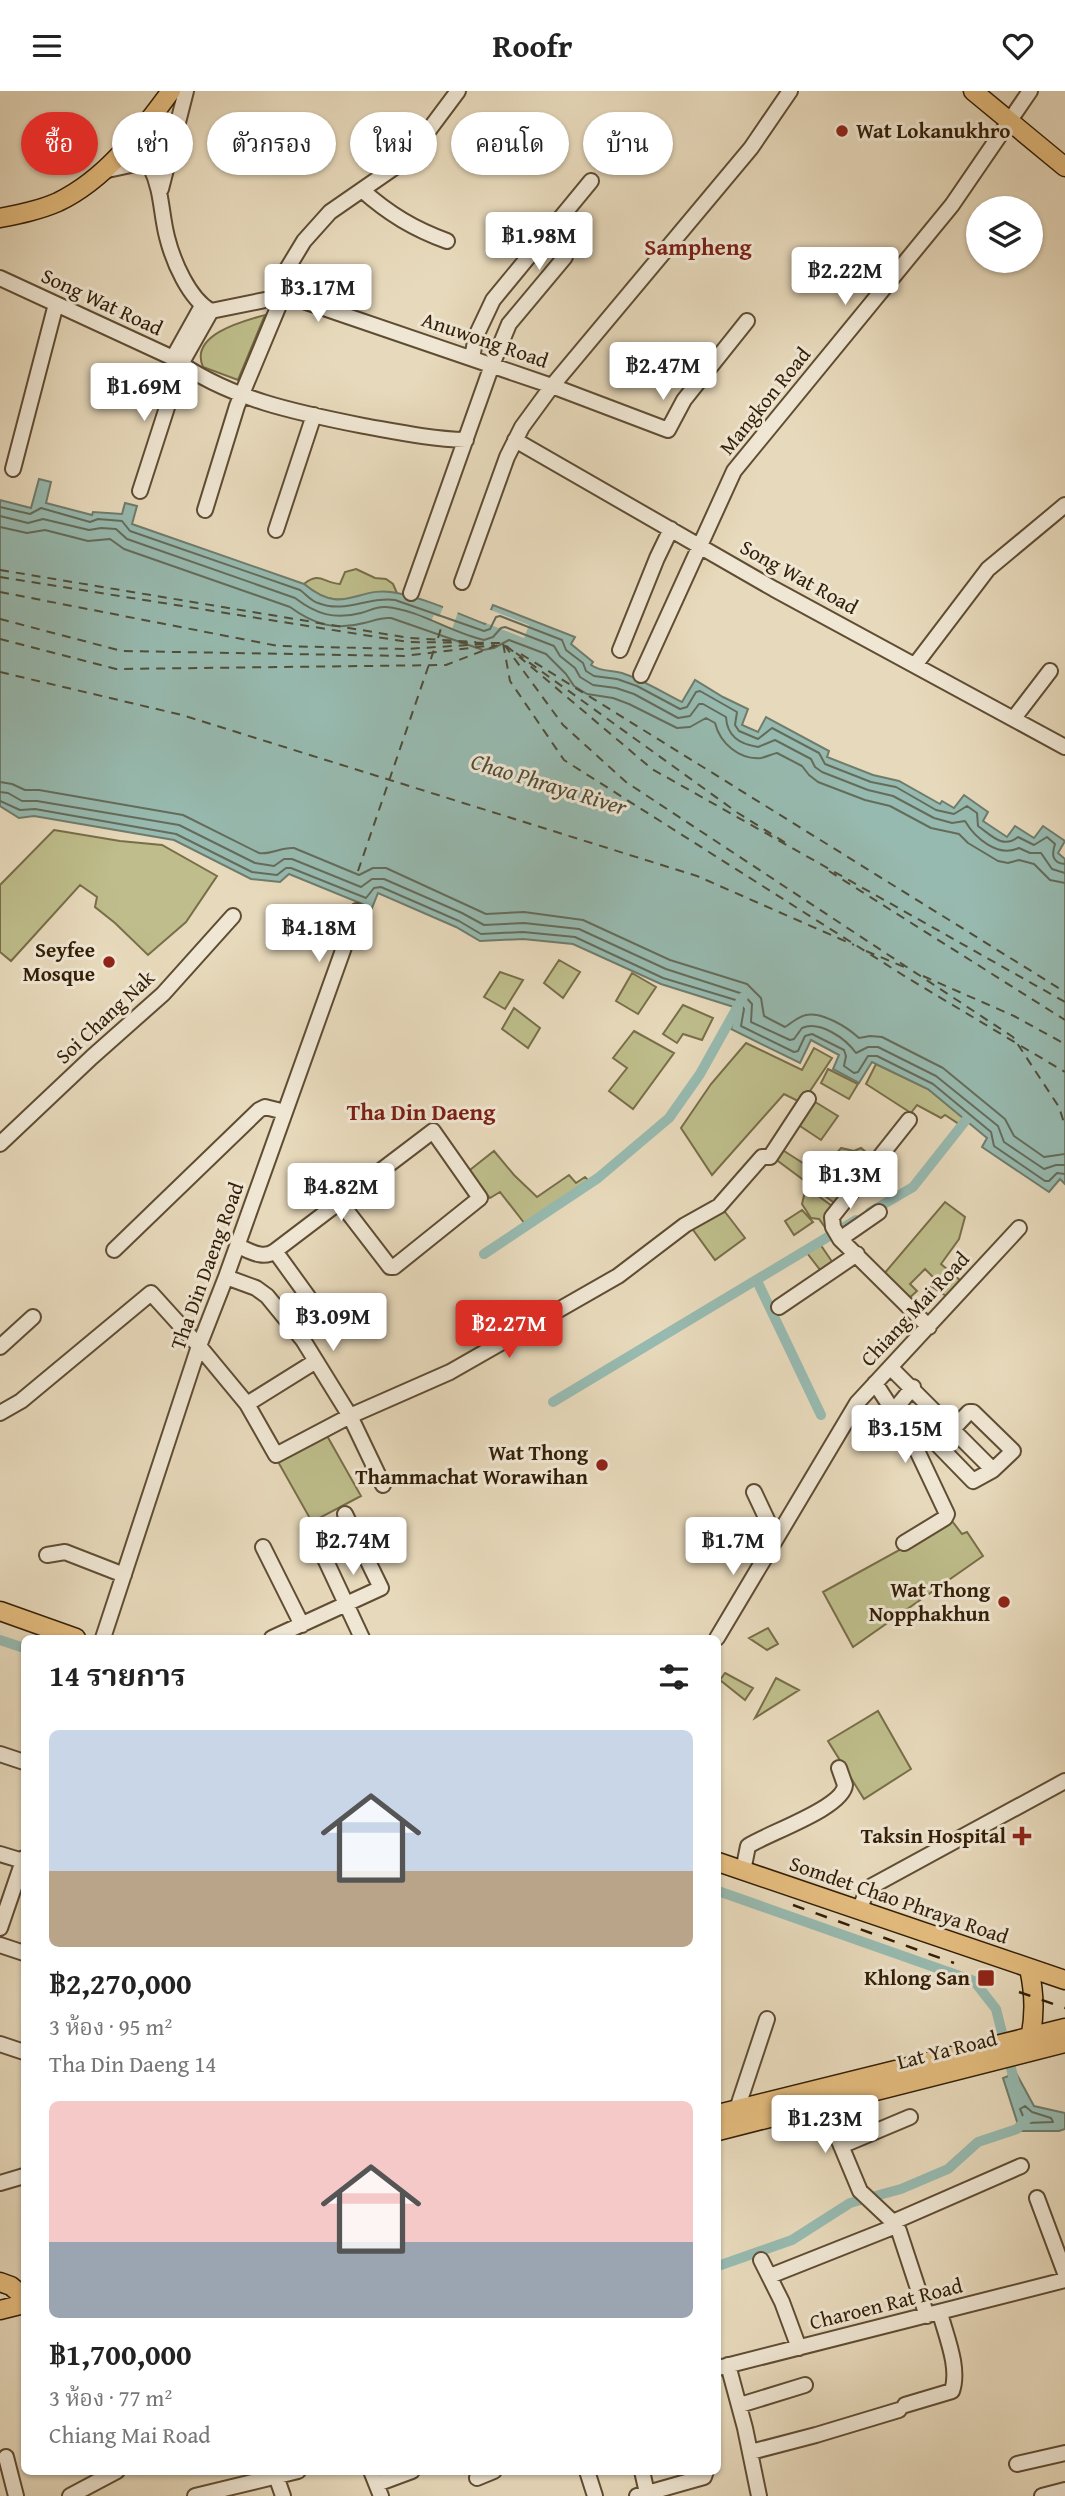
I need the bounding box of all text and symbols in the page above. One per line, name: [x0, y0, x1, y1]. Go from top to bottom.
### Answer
text: Roofr: [493, 22, 572, 69]
icon: menu: [28, 27, 66, 65]
icon: heart: [999, 27, 1037, 65]
chip: ซื้อ: [21, 112, 98, 175]
chip: เช่า: [112, 112, 193, 175]
chip: ตัวกรอง: [207, 112, 336, 175]
chip: ใหม่: [350, 112, 437, 175]
chip: คอนโด: [451, 112, 569, 175]
chip: บ้าน: [583, 112, 673, 175]
place label: Wat Lokanukhro: [856, 115, 1010, 146]
marker: Wat Lokanukhro: [834, 123, 850, 139]
map controls: [966, 196, 1043, 273]
button: layers: [966, 196, 1043, 273]
pin: ฿1.98M: [482, 213, 596, 272]
text: ฿1.98M: [502, 218, 576, 251]
district label: Sampheng: [644, 230, 753, 263]
pin: ฿2.22M: [788, 247, 902, 307]
text: ฿2.22M: [808, 253, 882, 286]
street label: Song Wat Road: [36, 260, 169, 344]
pin: ฿3.17M: [261, 265, 375, 324]
text: ฿3.17M: [281, 270, 355, 303]
street label: Anuwong Road: [418, 303, 553, 376]
street label: Mangkon Road: [711, 340, 818, 461]
pin: ฿2.47M: [606, 343, 720, 402]
text: ฿2.47M: [626, 348, 700, 381]
pin: ฿1.69M: [87, 363, 201, 423]
text: ฿1.69M: [107, 369, 181, 402]
street label: Song Wat Road: [735, 531, 865, 622]
water label: Chao Phraya River: [467, 744, 632, 823]
pin: ฿4.18M: [262, 905, 376, 964]
text: ฿4.18M: [282, 910, 356, 943]
place label: Seyfee Mosque: [23, 934, 95, 989]
marker: Seyfee Mosque: [101, 954, 117, 970]
street label: Soi Chang Nak: [48, 962, 161, 1071]
district label: Tha Din Daeng: [347, 1095, 496, 1128]
pin: ฿1.3M: [801, 1151, 899, 1211]
text: ฿1.3M: [819, 1157, 881, 1190]
pin: ฿4.82M: [284, 1163, 398, 1223]
text: ฿4.82M: [304, 1169, 378, 1202]
street label: Tha Din Daeng Road: [162, 1177, 252, 1354]
street label: Chiang Mai Road: [853, 1244, 977, 1373]
pin: ฿3.09M: [276, 1293, 390, 1353]
text: ฿3.09M: [296, 1299, 370, 1332]
pin: ฿2.27M: [452, 1301, 566, 1360]
text: ฿2.27M: [472, 1306, 546, 1339]
pin: ฿3.15M: [848, 1405, 962, 1465]
text: ฿3.15M: [868, 1411, 942, 1444]
place label: Wat Thong Thammachat Worawihan: [355, 1437, 589, 1492]
marker: Wat Thong Thammachat Worawihan: [594, 1457, 610, 1473]
pin: ฿2.74M: [296, 1517, 410, 1577]
pin: ฿1.7M: [684, 1517, 782, 1577]
text: ฿2.74M: [316, 1523, 390, 1556]
text: ฿1.7M: [702, 1523, 764, 1556]
place label: Wat Thong Nopphakhun: [869, 1574, 991, 1629]
marker: Wat Thong Nopphakhun: [996, 1594, 1012, 1610]
text: 14 รายการ: [49, 1653, 186, 1697]
icon: filters: [655, 1658, 693, 1696]
icon: home: [308, 1775, 434, 1901]
place label: Taksin Hospital: [861, 1820, 1006, 1851]
marker: Taksin Hospital: [1012, 1826, 1032, 1846]
street label: Somdet Chao Phraya Road: [785, 1847, 1014, 1952]
text: ฿2,270,000: [49, 1961, 192, 2005]
place label: Khlong San: [864, 1962, 971, 1993]
marker: Khlong San: [976, 1968, 996, 1988]
text: 3 ห้อง · 95 m²: [49, 2010, 172, 2043]
street label: Lat Ya Road: [894, 2022, 1001, 2077]
text: Tha Din Daeng 14: [49, 2047, 216, 2080]
pin: ฿1.23M: [768, 2095, 882, 2155]
text: ฿1.23M: [788, 2101, 862, 2134]
icon: home: [308, 2146, 434, 2272]
street label: Charoen Rat Road: [806, 2269, 966, 2337]
text: ฿1,700,000: [49, 2332, 192, 2376]
text: 3 ห้อง · 77 m²: [49, 2381, 172, 2414]
text: Chiang Mai Road: [49, 2418, 211, 2451]

